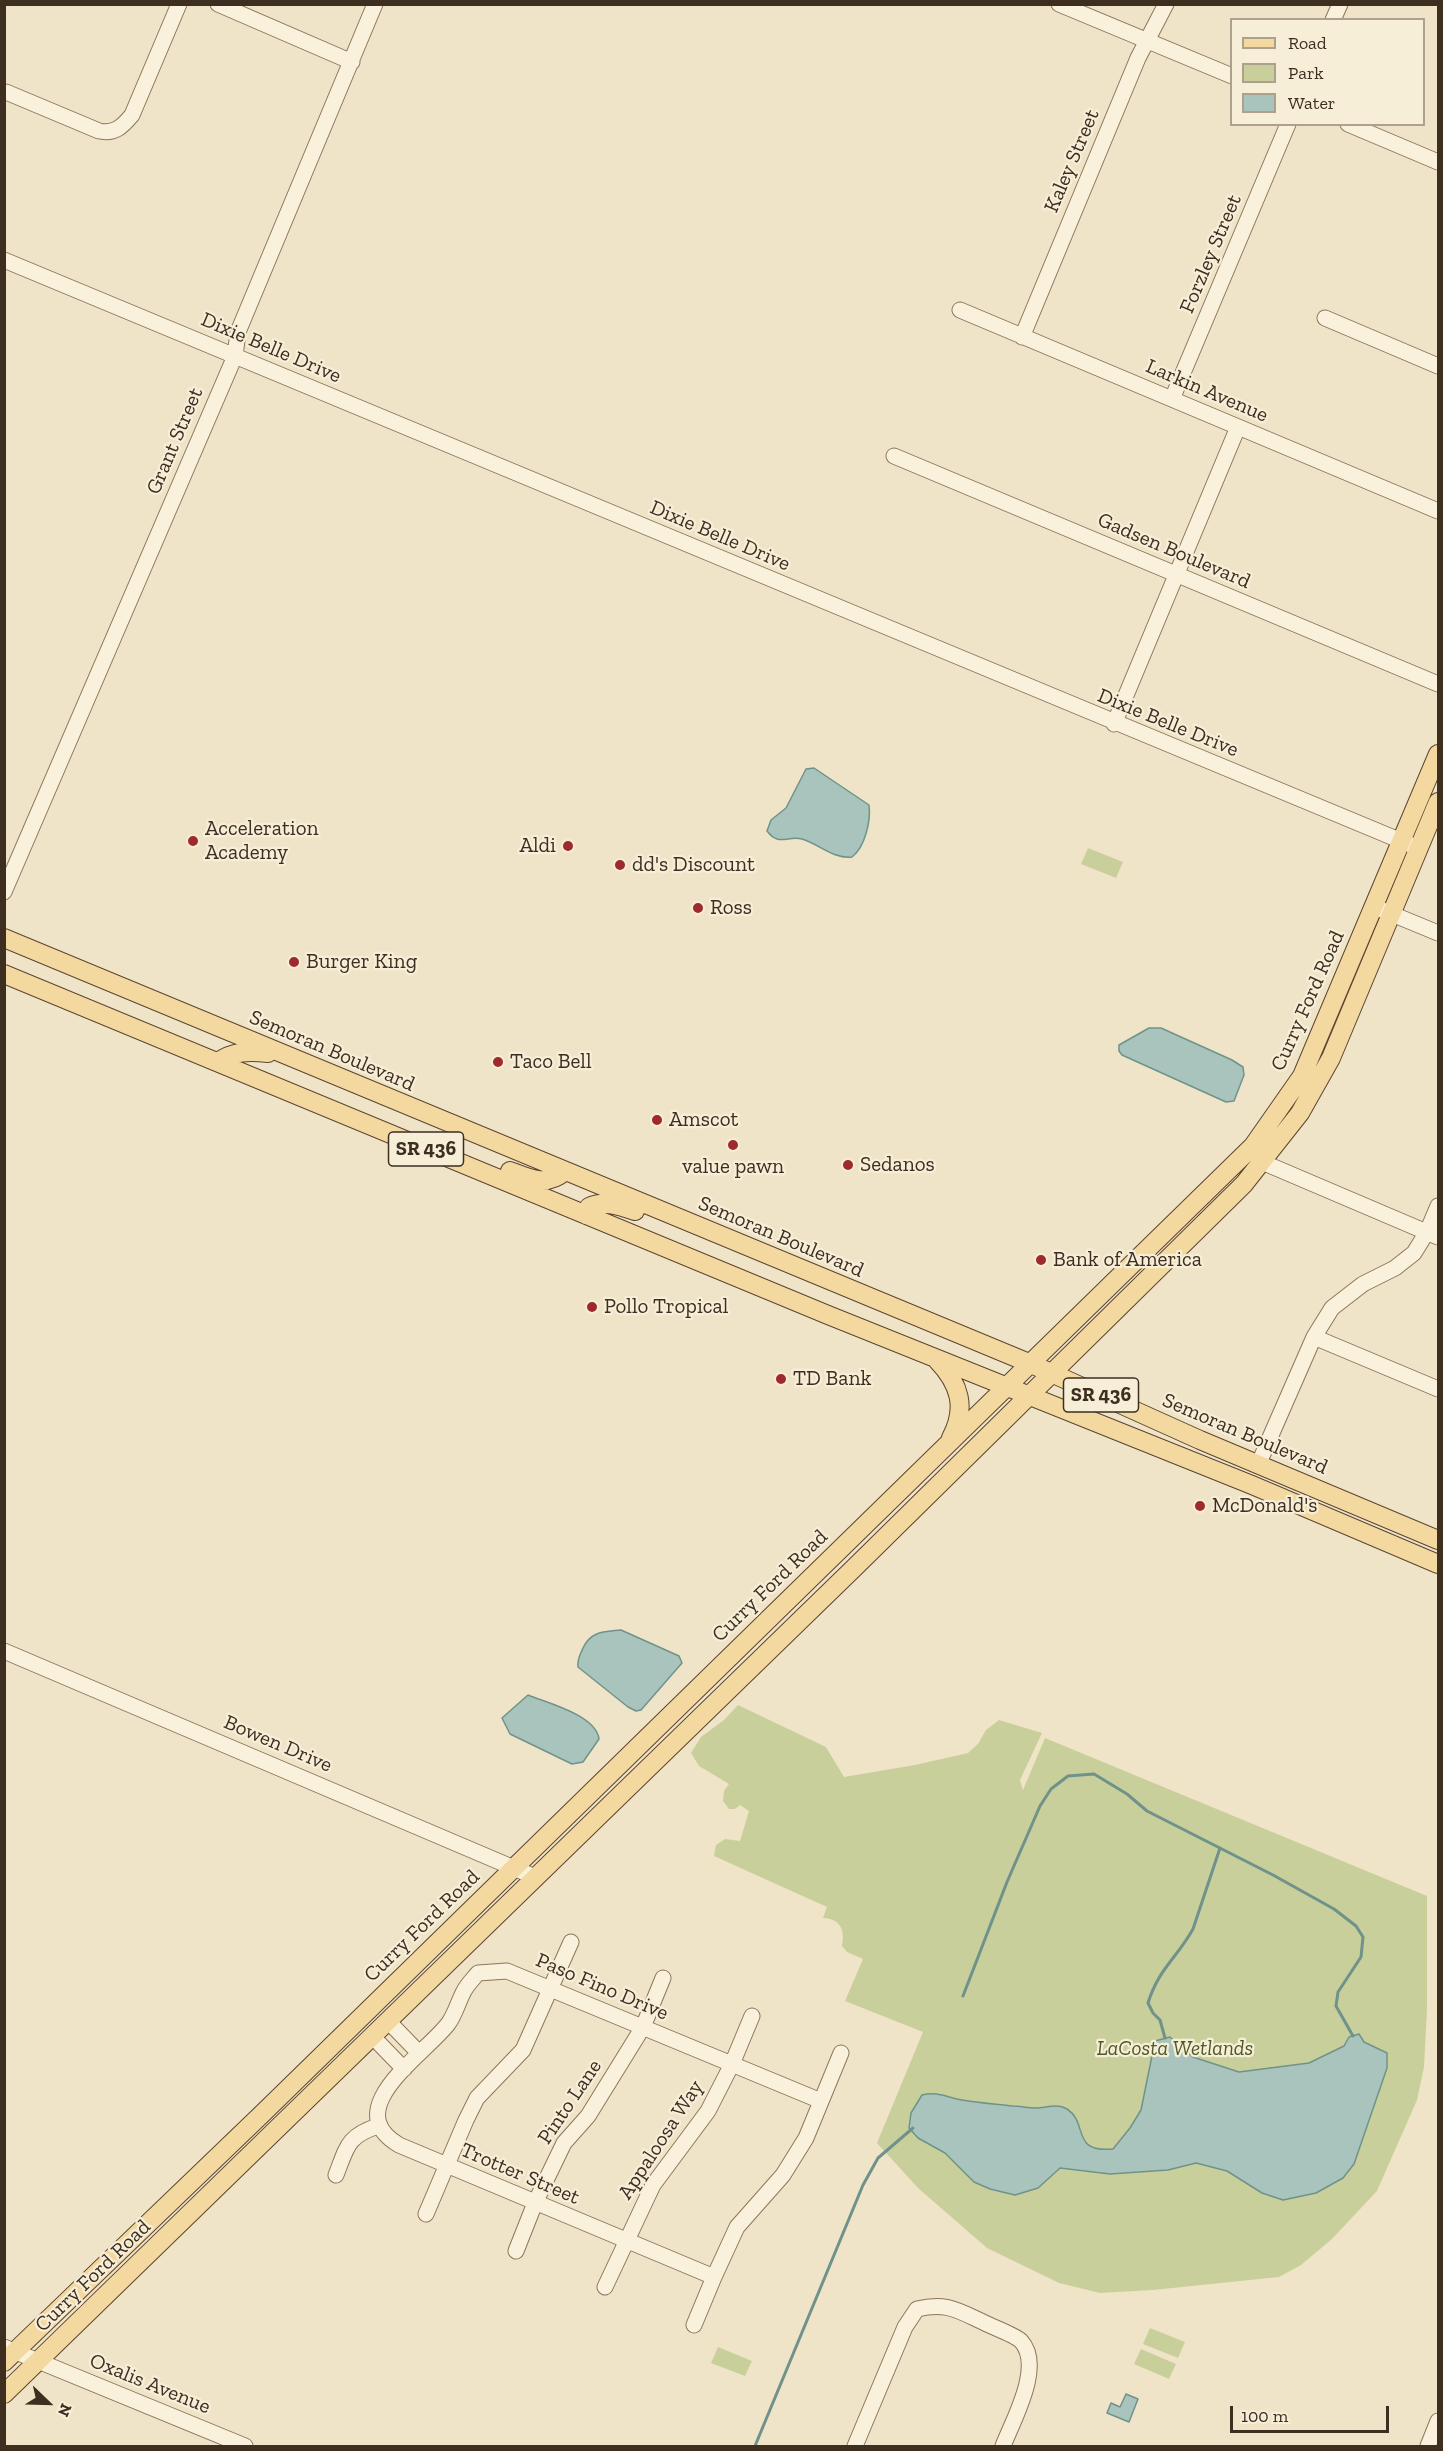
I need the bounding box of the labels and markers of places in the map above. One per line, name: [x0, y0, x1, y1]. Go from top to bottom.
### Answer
place label: Acceleration Academy: [205, 816, 318, 866]
place label: Aldi: [519, 833, 556, 859]
marker: Acceleration Academy: [186, 834, 200, 848]
marker: Aldi: [561, 839, 575, 853]
place label: dd's Discount: [632, 852, 755, 878]
marker: dd's Discount: [613, 858, 627, 872]
place label: Ross: [710, 895, 752, 921]
marker: Ross: [691, 901, 705, 915]
place label: Burger King: [306, 949, 417, 975]
marker: Burger King: [287, 955, 301, 969]
place label: Taco Bell: [510, 1049, 592, 1075]
marker: Taco Bell: [491, 1055, 505, 1069]
place label: Amscot: [669, 1107, 738, 1133]
marker: Amscot: [650, 1113, 664, 1127]
marker: value pawn: [726, 1138, 740, 1152]
place label: Sedanos: [860, 1152, 935, 1178]
place label: value pawn: [682, 1154, 784, 1180]
marker: Sedanos: [841, 1158, 855, 1172]
place label: Bank of America: [1053, 1247, 1202, 1273]
marker: Bank of America: [1034, 1253, 1048, 1267]
place label: Pollo Tropical: [604, 1294, 728, 1320]
marker: Pollo Tropical: [585, 1300, 599, 1314]
place label: TD Bank: [793, 1366, 871, 1392]
marker: TD Bank: [774, 1372, 788, 1386]
place label: McDonald's: [1212, 1493, 1317, 1519]
marker: McDonald's: [1193, 1499, 1207, 1513]

